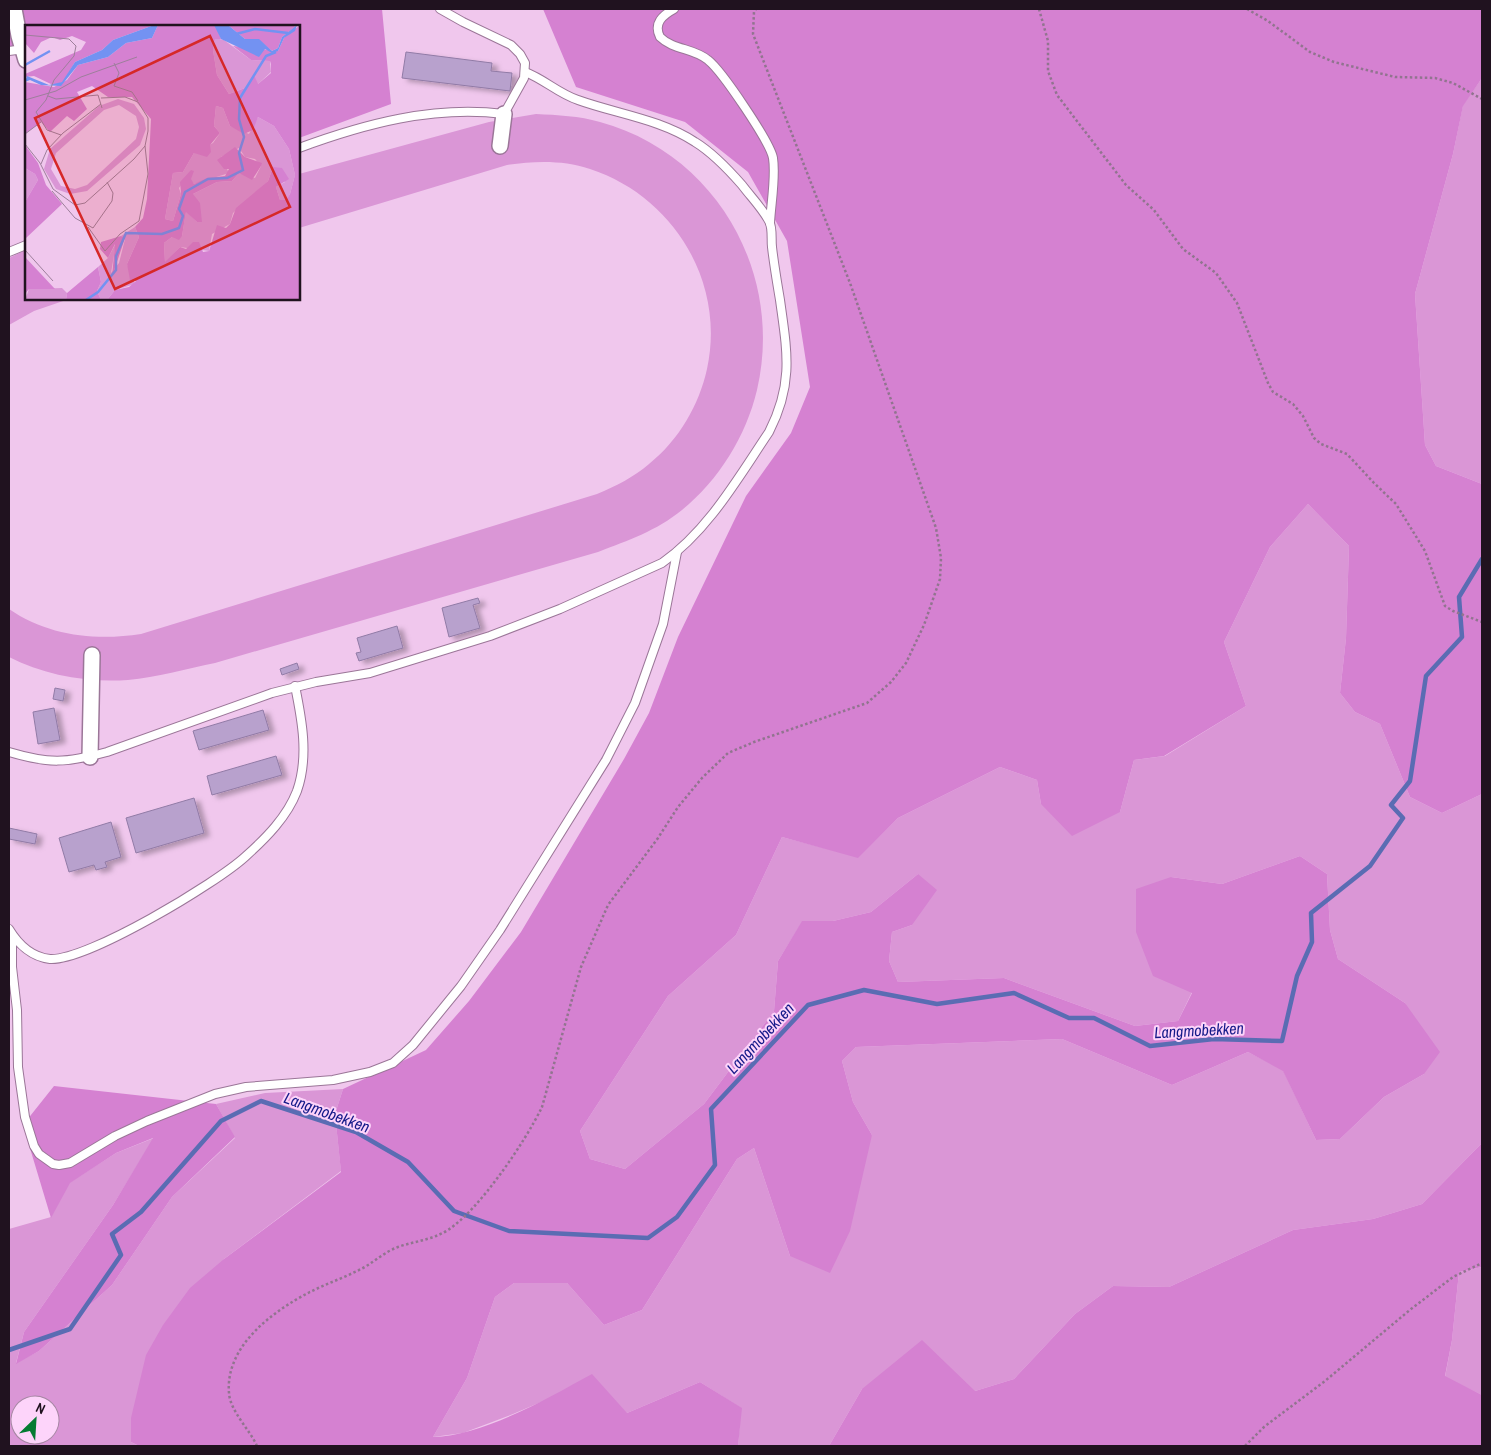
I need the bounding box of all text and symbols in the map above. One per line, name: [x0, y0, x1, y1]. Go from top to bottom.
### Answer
inset map: [25, 25, 300, 300]
water label: Langmobekken: [721, 998, 799, 1078]
water label: Langmobekken: [1154, 1017, 1244, 1043]
water label: Langmobekken: [281, 1086, 373, 1138]
north arrow: [10, 1395, 60, 1445]
text: N: [33, 1398, 48, 1418]

